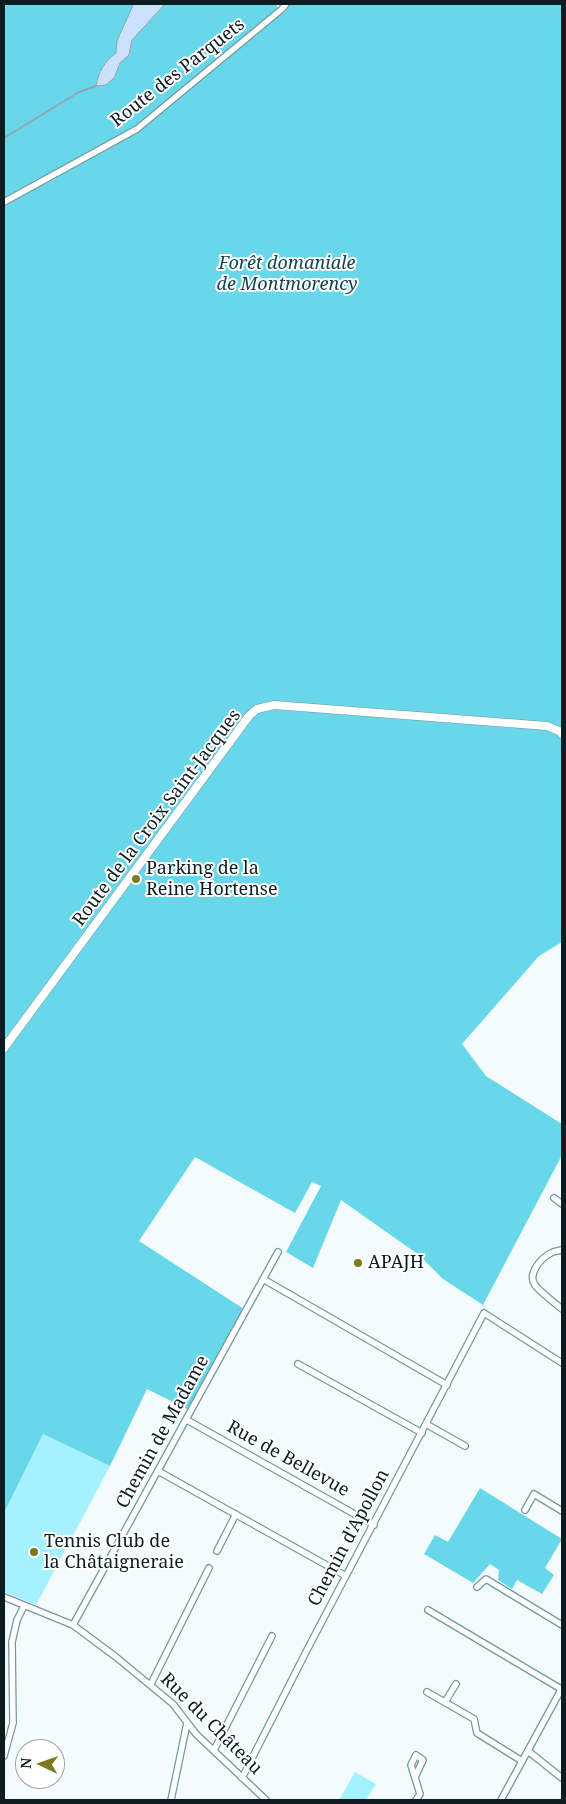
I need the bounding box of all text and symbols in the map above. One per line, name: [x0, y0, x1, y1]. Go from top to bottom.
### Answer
street label: Route des Parquets: [107, 14, 249, 132]
park label: Forêt domaniale de Montmorency: [216, 253, 358, 296]
street label: Route de la Croix Saint-Jacques: [68, 705, 246, 931]
place label: Parking de la Reine Hortense: [146, 858, 278, 901]
marker: Parking de la Reine Hortense: [130, 873, 142, 885]
place label: APAJH: [368, 1252, 424, 1274]
marker: APAJH: [352, 1257, 364, 1269]
street label: Chemin de Madame: [112, 1352, 214, 1512]
street label: Rue de Bellevue: [223, 1416, 353, 1502]
street label: Chemin d'Apollon: [304, 1466, 394, 1610]
place label: Tennis Club de la Châtaigneraie: [44, 1531, 184, 1574]
marker: Tennis Club de la Châtaigneraie: [28, 1546, 40, 1558]
street label: Rue du Château: [156, 1669, 266, 1779]
north arrow: [15, 1739, 65, 1789]
text: N: [16, 1757, 35, 1769]

